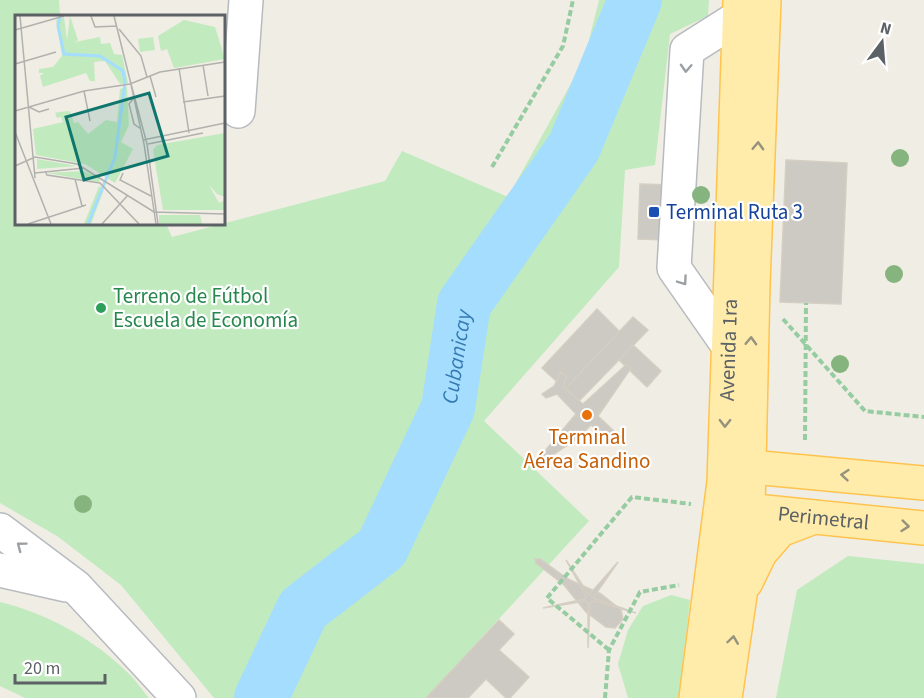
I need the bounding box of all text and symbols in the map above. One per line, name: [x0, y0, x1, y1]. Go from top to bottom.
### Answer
north arrow: [852, 12, 912, 72]
inset map: [15, 15, 225, 225]
text: N: [878, 17, 894, 41]
one-way arrow: [679, 63, 692, 72]
one-way arrow: [752, 142, 765, 151]
place label: Terminal Ruta 3: [666, 197, 803, 227]
marker: Terminal Ruta 3: [647, 205, 661, 219]
one-way arrow: [676, 274, 687, 285]
place label: Terreno de Fútbol Escuela de Economía: [113, 281, 298, 335]
street label: Avenida 1ra: [712, 298, 745, 402]
marker: Terreno de Fútbol Escuela de Economía: [94, 301, 108, 315]
water label: Cubanicay: [434, 306, 480, 406]
one-way arrow: [745, 336, 757, 345]
marker: Terminal Aérea Sandino: [580, 408, 594, 422]
one-way arrow: [719, 419, 732, 428]
place label: Terminal Aérea Sandino: [524, 422, 650, 476]
one-way arrow: [840, 469, 849, 482]
street label: Perimetral: [776, 498, 871, 537]
one-way arrow: [901, 520, 910, 532]
one-way arrow: [17, 543, 28, 554]
one-way arrow: [727, 635, 739, 645]
scale bar: [15, 647, 105, 685]
text: 20 m: [24, 656, 60, 681]

